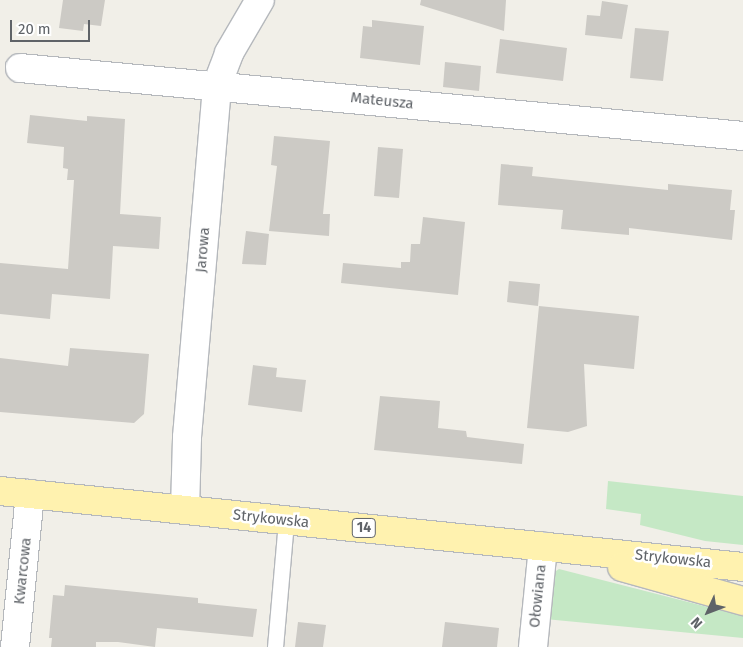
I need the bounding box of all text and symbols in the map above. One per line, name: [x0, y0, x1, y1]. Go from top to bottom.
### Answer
scale bar: [12, 10, 92, 42]
text: 20 m: [18, 20, 51, 38]
street label: Mateusza: [350, 89, 414, 113]
street label: Jarowa: [192, 227, 214, 273]
street label: Strykowska: [232, 506, 310, 532]
road number: 14: [352, 516, 376, 540]
street label: Kwarcowa: [11, 537, 35, 605]
street label: Strykowska: [634, 546, 712, 572]
street label: Ołowiana: [526, 563, 550, 629]
north arrow: [683, 587, 733, 637]
text: N: [687, 613, 706, 632]

